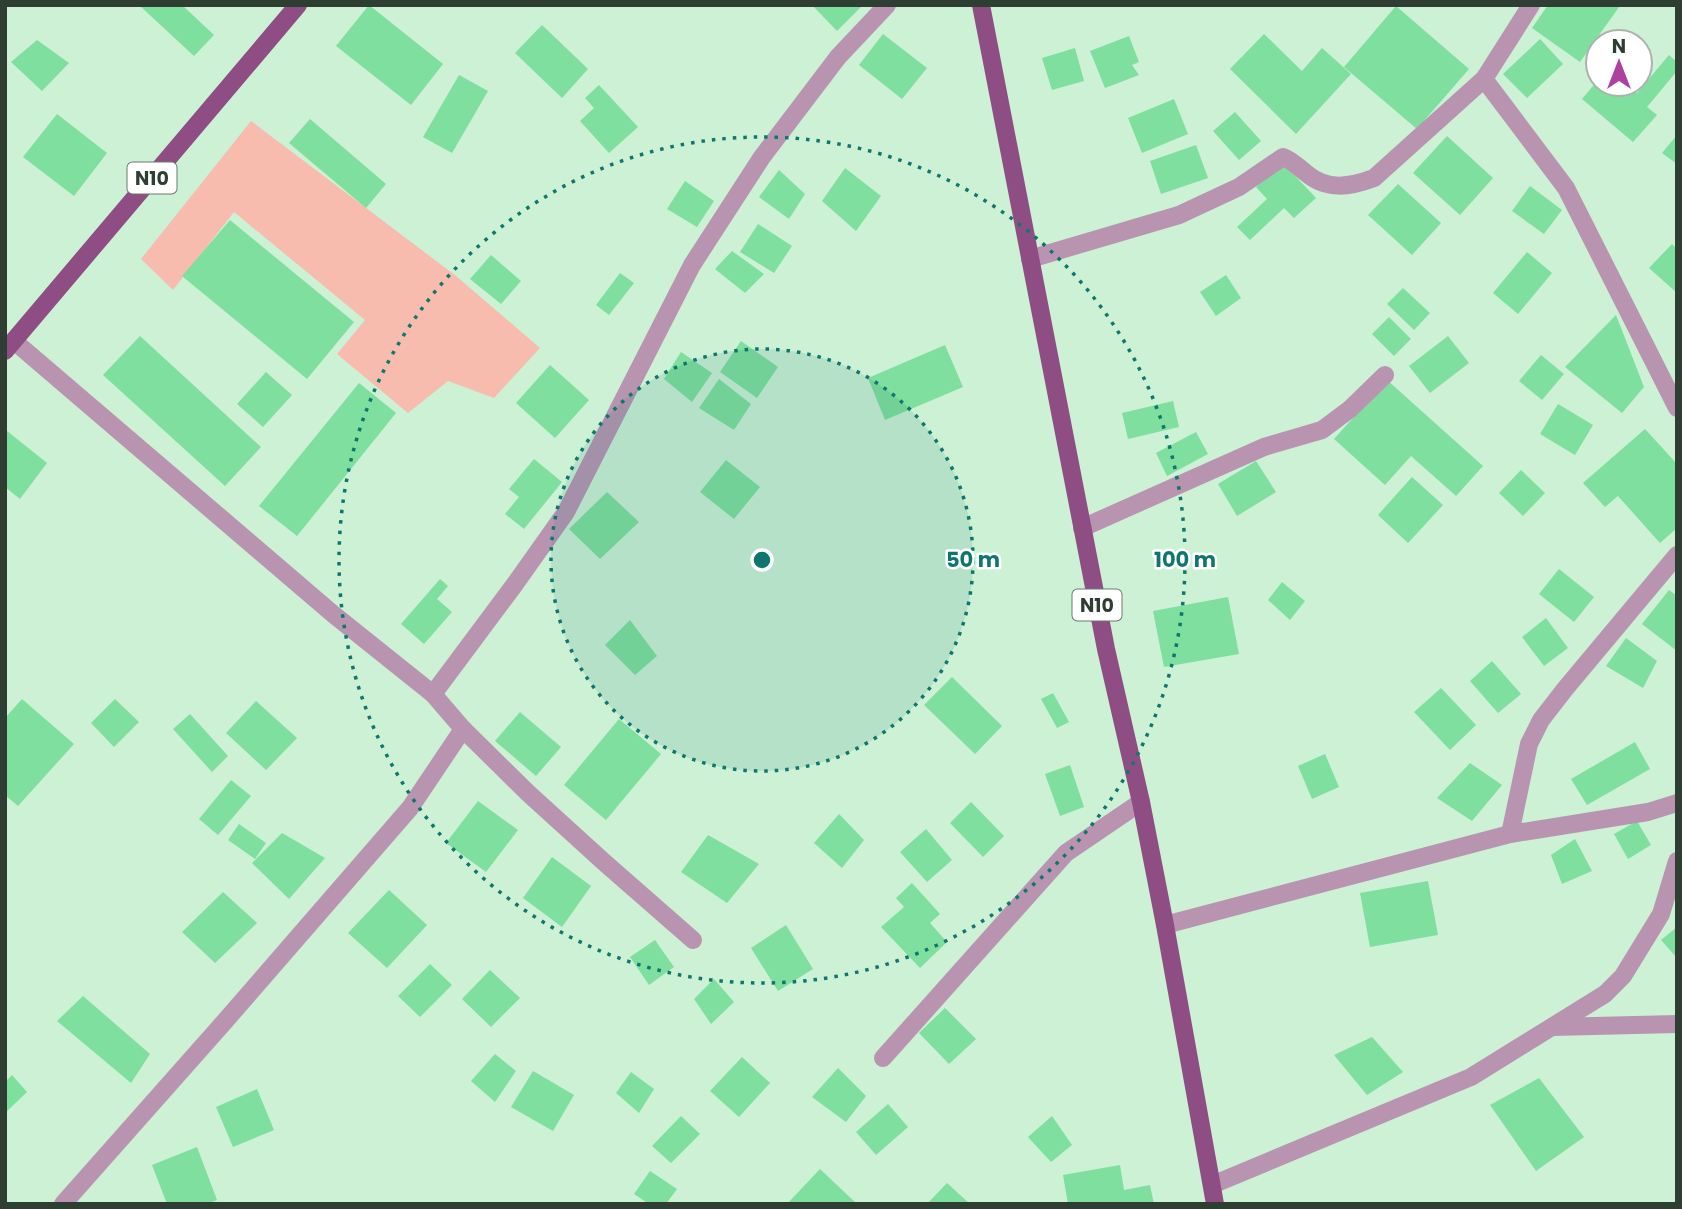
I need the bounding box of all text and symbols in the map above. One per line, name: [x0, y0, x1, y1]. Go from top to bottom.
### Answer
north arrow: [1584, 28, 1654, 98]
text: N: [1612, 33, 1626, 60]
road number: N10: [128, 162, 176, 194]
text: 50 m: [946, 545, 1000, 574]
text: 100 m: [1154, 545, 1216, 574]
centre of rings: [750, 548, 774, 572]
road number: N10: [1072, 590, 1122, 620]

